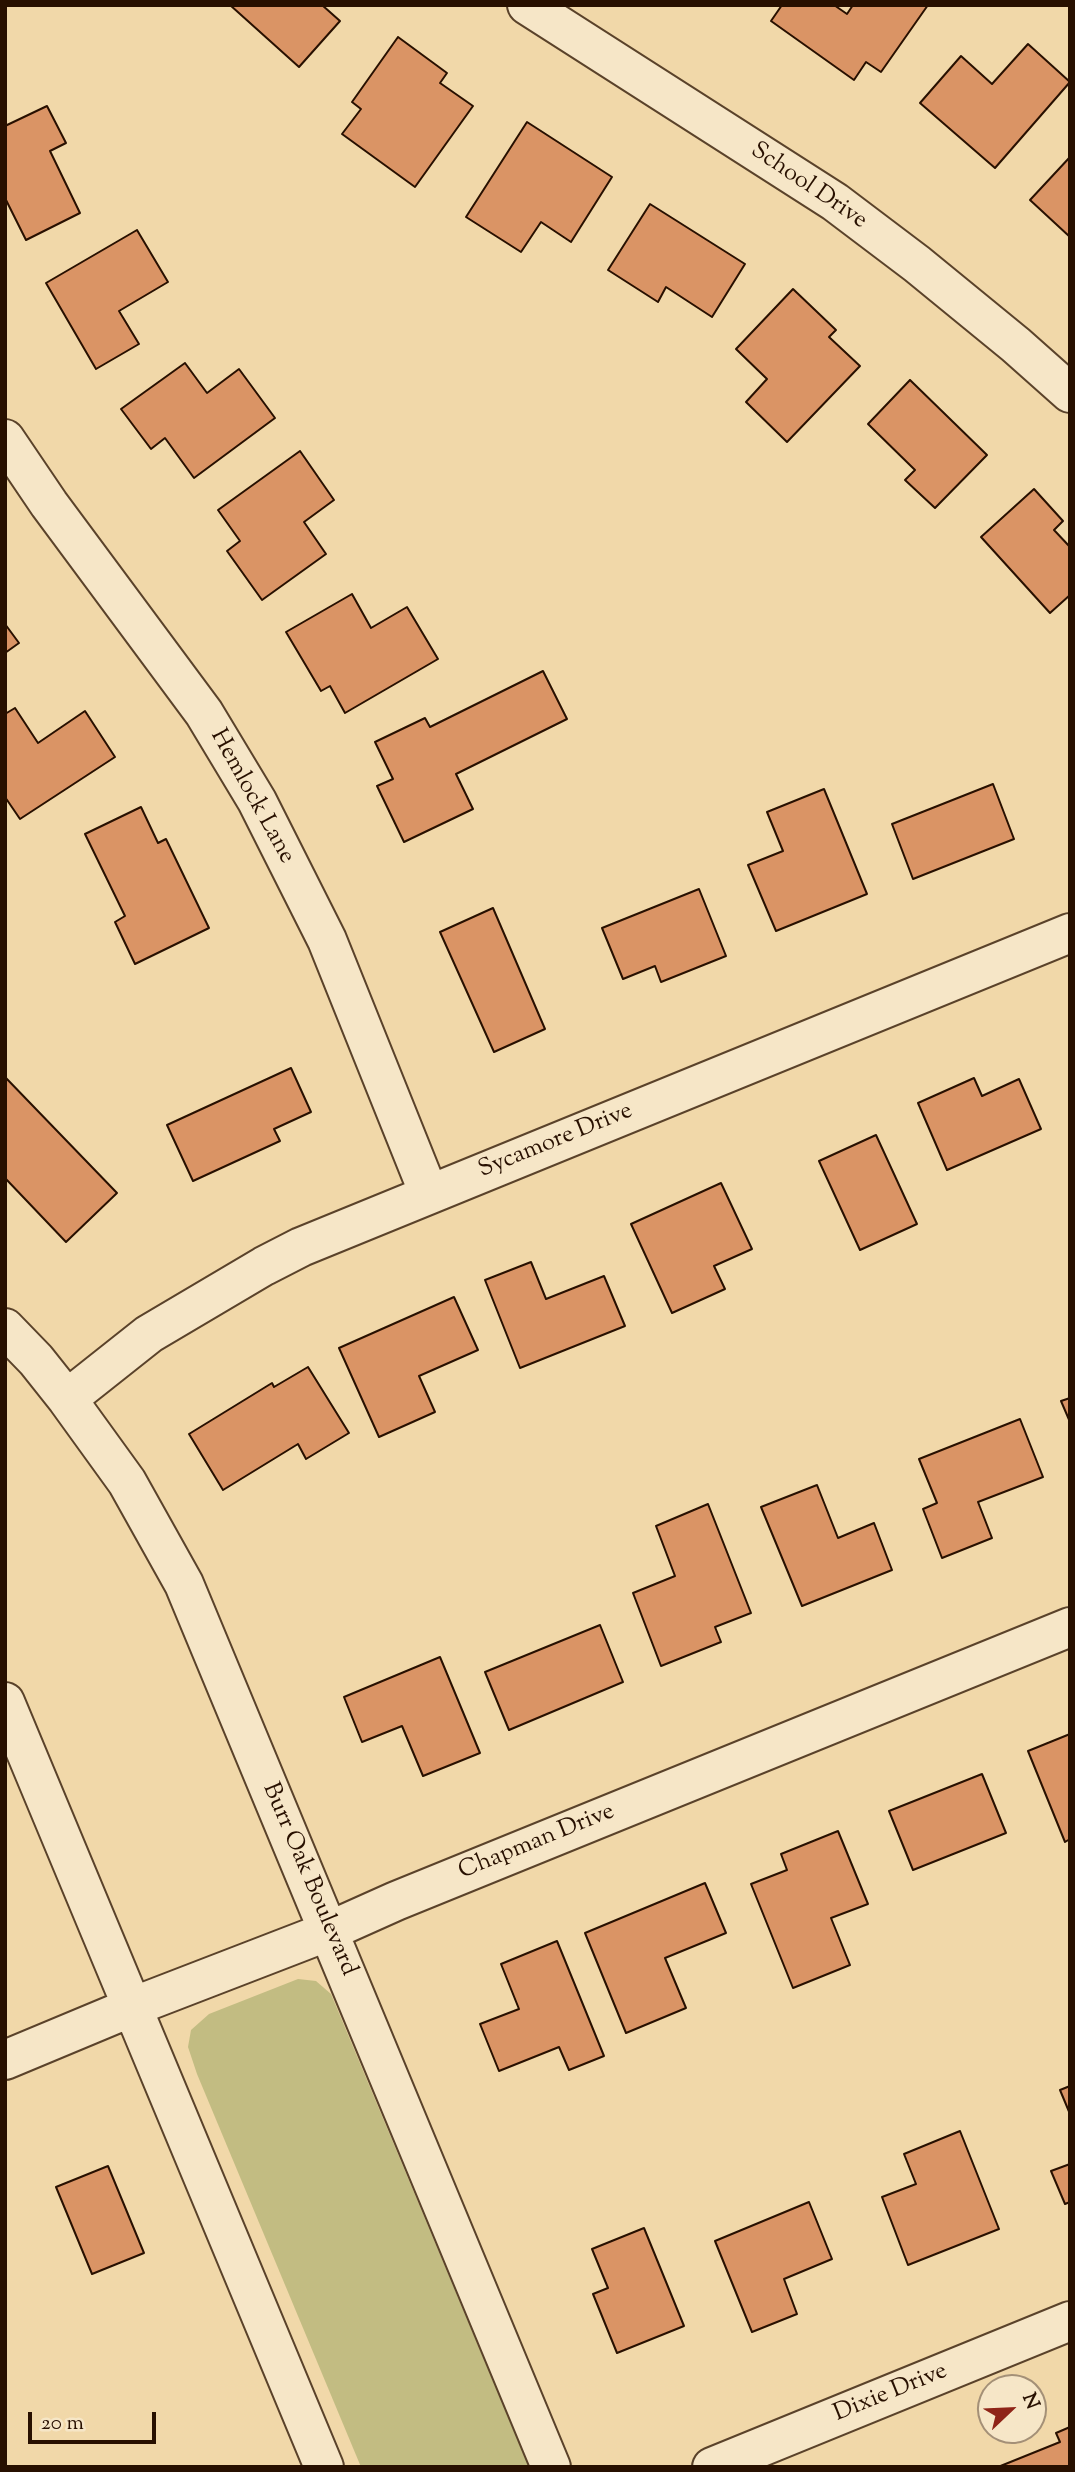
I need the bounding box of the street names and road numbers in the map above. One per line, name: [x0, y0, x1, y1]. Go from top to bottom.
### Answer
street label: School Drive: [744, 137, 872, 237]
street label: Hemlock Lane: [202, 725, 300, 869]
street label: Sycamore Drive: [475, 1098, 637, 1186]
street label: Burr Oak Boulevard: [254, 1779, 362, 1981]
street label: Chapman Drive: [455, 1799, 619, 1887]
street label: Dixie Drive: [830, 2358, 952, 2430]

